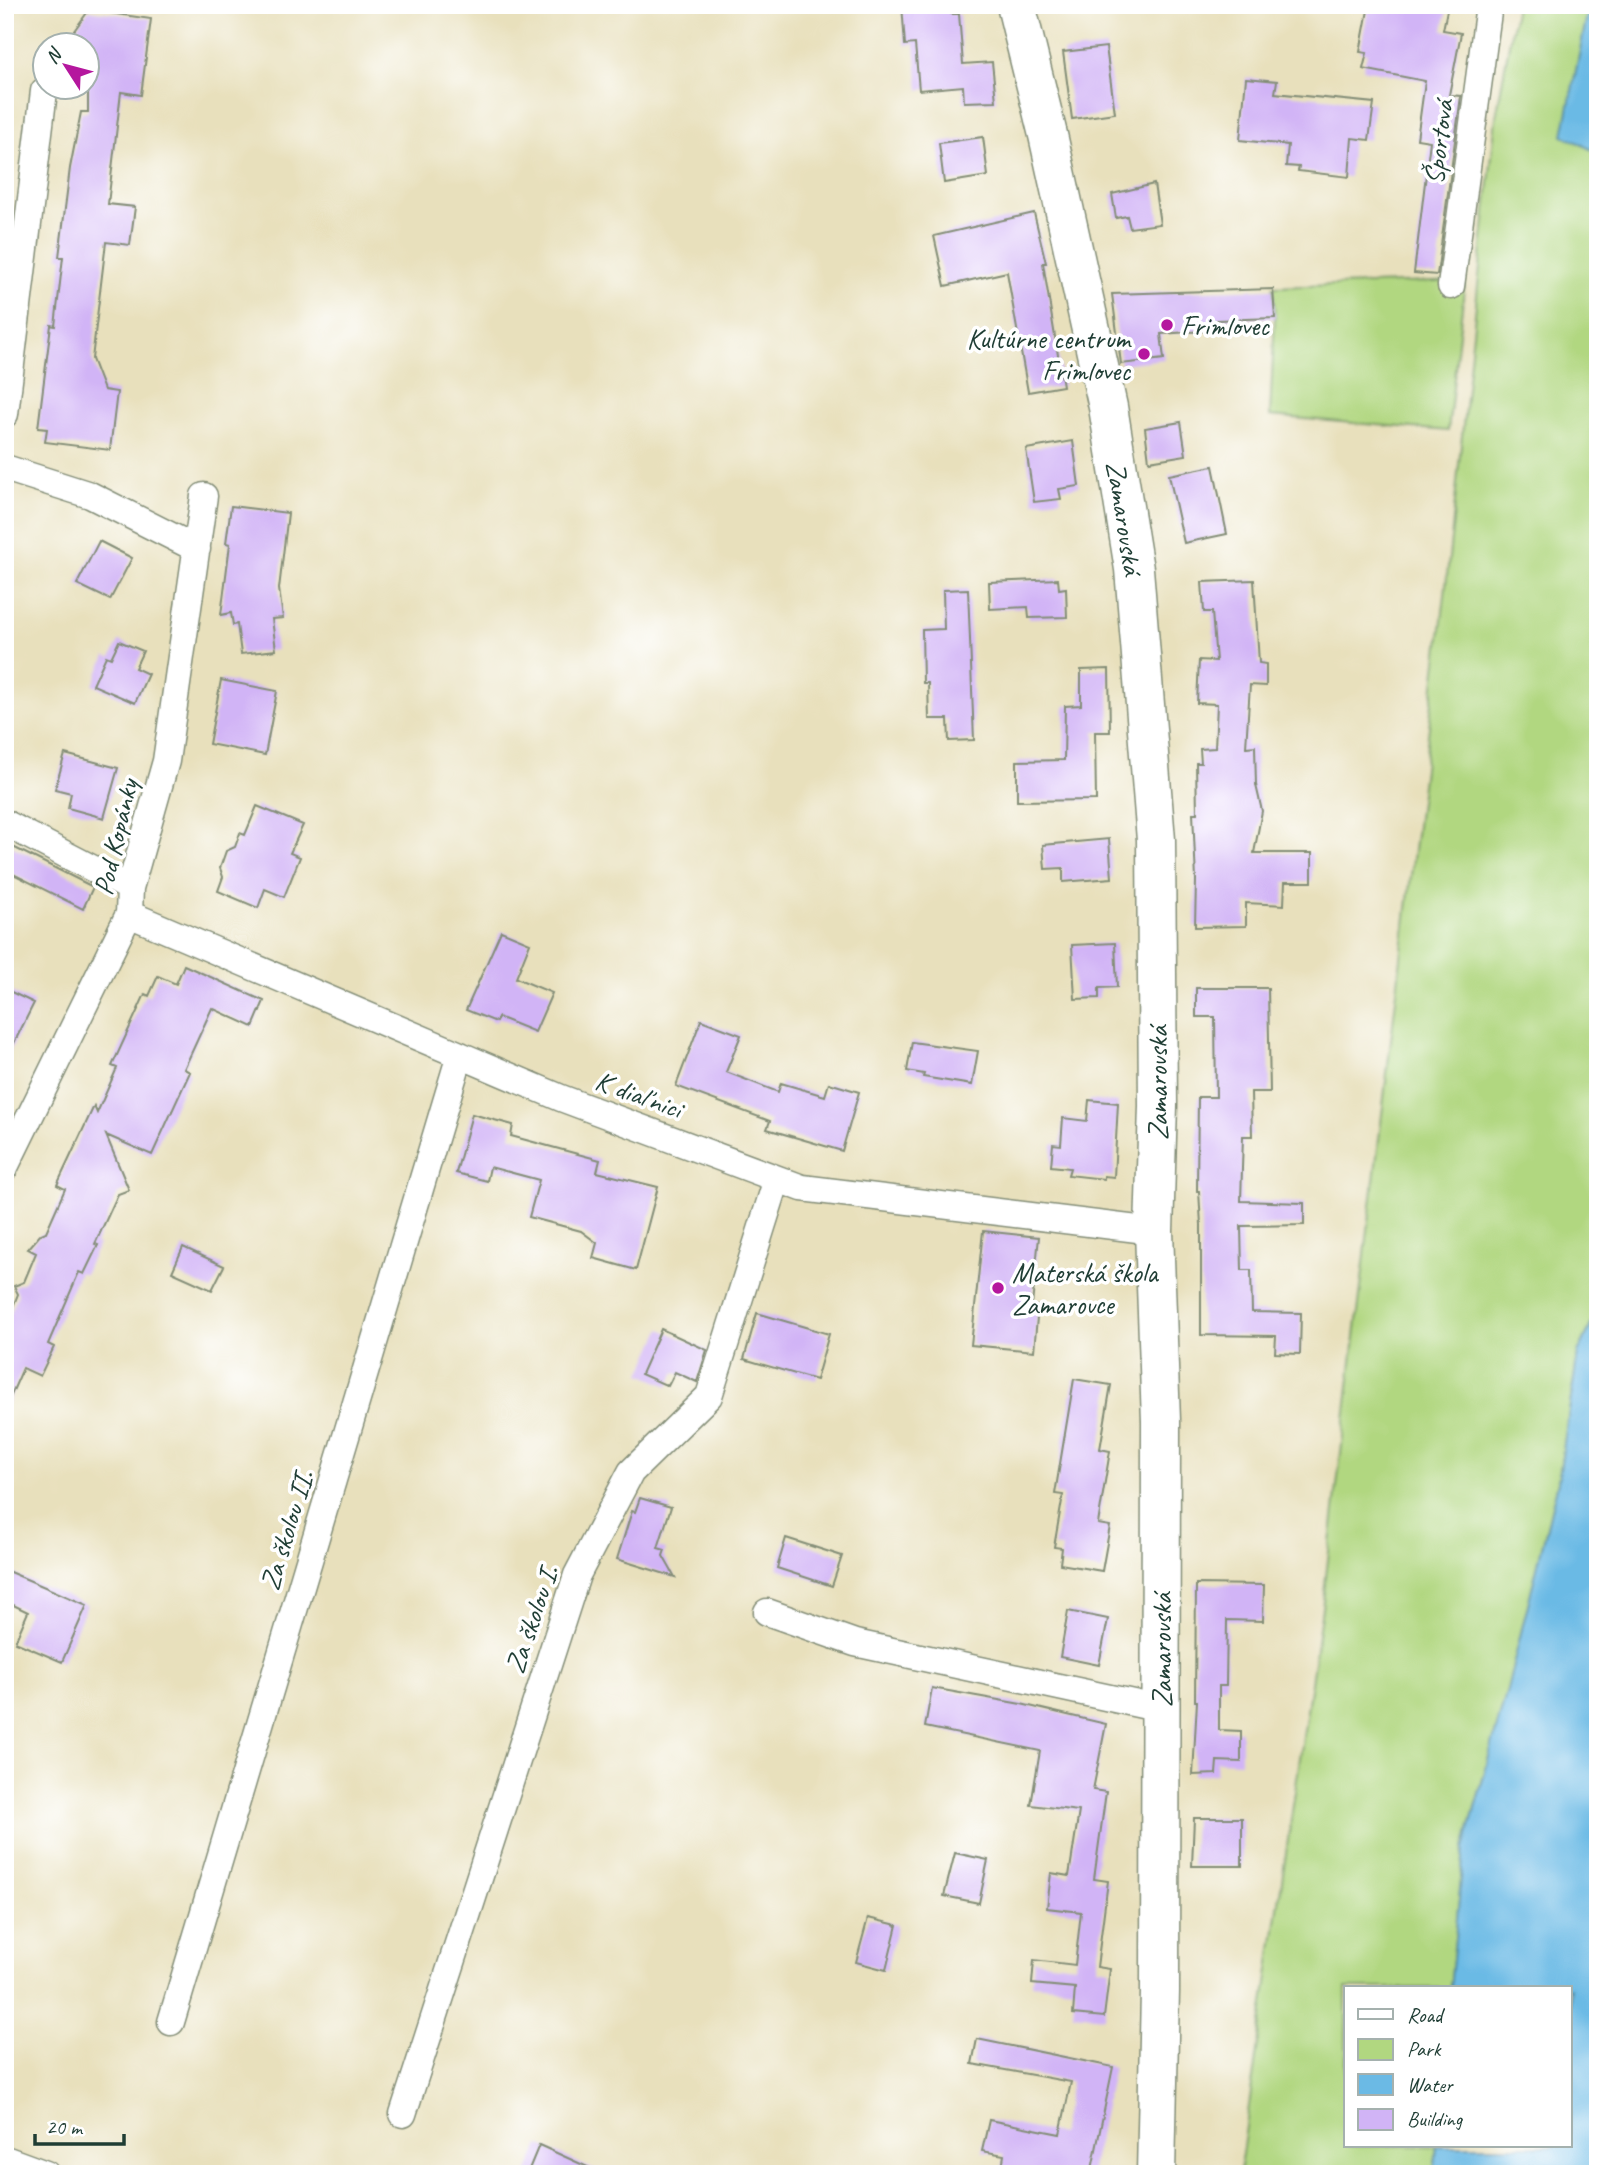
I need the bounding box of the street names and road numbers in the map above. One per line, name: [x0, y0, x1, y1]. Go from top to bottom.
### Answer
street label: Športová: [1416, 95, 1461, 186]
street label: Zamarovská: [1098, 459, 1151, 580]
street label: Pod Kopánky: [85, 773, 146, 898]
street label: Zamarovská: [1140, 1023, 1175, 1140]
street label: K diaľnici: [591, 1063, 690, 1128]
street label: Za školou II.: [252, 1466, 321, 1594]
street label: Za školou I.: [497, 1560, 566, 1678]
street label: Zamarovská: [1144, 1590, 1179, 1707]

